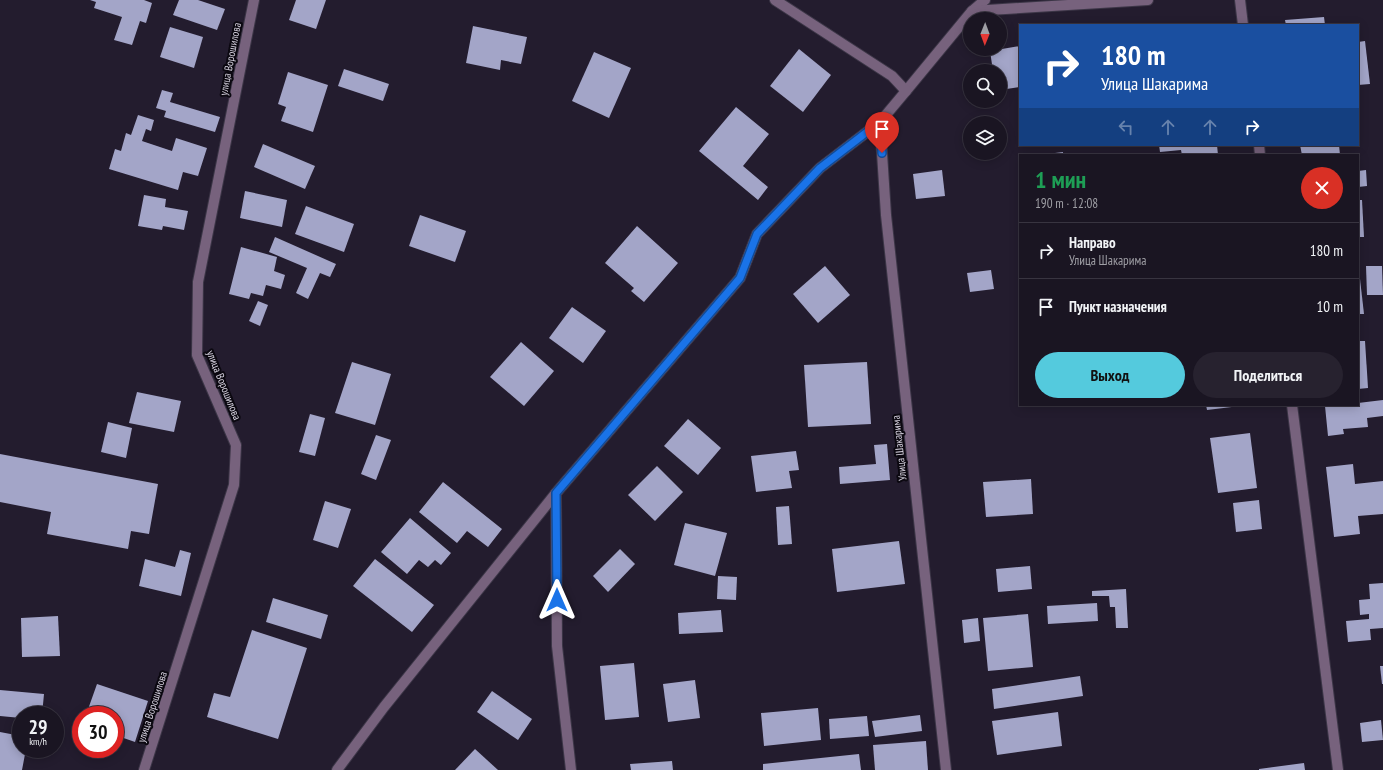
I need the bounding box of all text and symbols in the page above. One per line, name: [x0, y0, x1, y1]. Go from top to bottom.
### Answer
north arrow: [963, 12, 1007, 56]
map controls: [963, 12, 1007, 160]
street label: улица Ворошилова: [216, 21, 244, 97]
text: 180 m: [1101, 36, 1165, 73]
icon: right: [1035, 40, 1087, 92]
button: search: [963, 64, 1007, 108]
text: Улица Шакарима: [1101, 72, 1208, 95]
pin: [865, 112, 899, 153]
button: layers: [963, 116, 1007, 160]
icon: left: [1115, 116, 1137, 138]
icon: ahead: [1157, 116, 1179, 138]
icon: ahead: [1199, 116, 1221, 138]
icon: right: [1241, 116, 1263, 138]
icon: arrive: [871, 118, 893, 140]
text: 1 мин: [1035, 164, 1086, 195]
button: close: [1301, 167, 1343, 209]
text: 190 m · 12:08: [1035, 195, 1098, 212]
text: Направо: [1069, 233, 1116, 252]
icon: right: [1035, 240, 1057, 262]
text: 180 m: [1310, 241, 1343, 260]
text: Улица Шакарима: [1069, 252, 1146, 269]
icon: arrive: [1035, 296, 1057, 318]
text: Пункт назначения: [1069, 297, 1167, 316]
text: 10 m: [1317, 297, 1343, 316]
street label: улица Ворошилова: [204, 348, 244, 422]
button: Выход: [1035, 352, 1185, 398]
button: Поделиться: [1193, 352, 1343, 398]
street label: Улица Шакарима: [889, 415, 909, 481]
position arrow: [536, 579, 578, 621]
street label: улица Ворошилова: [134, 670, 170, 744]
speed limit sign: 30: [72, 706, 124, 758]
text: 29: [28, 714, 48, 740]
text: km/h: [29, 735, 47, 748]

